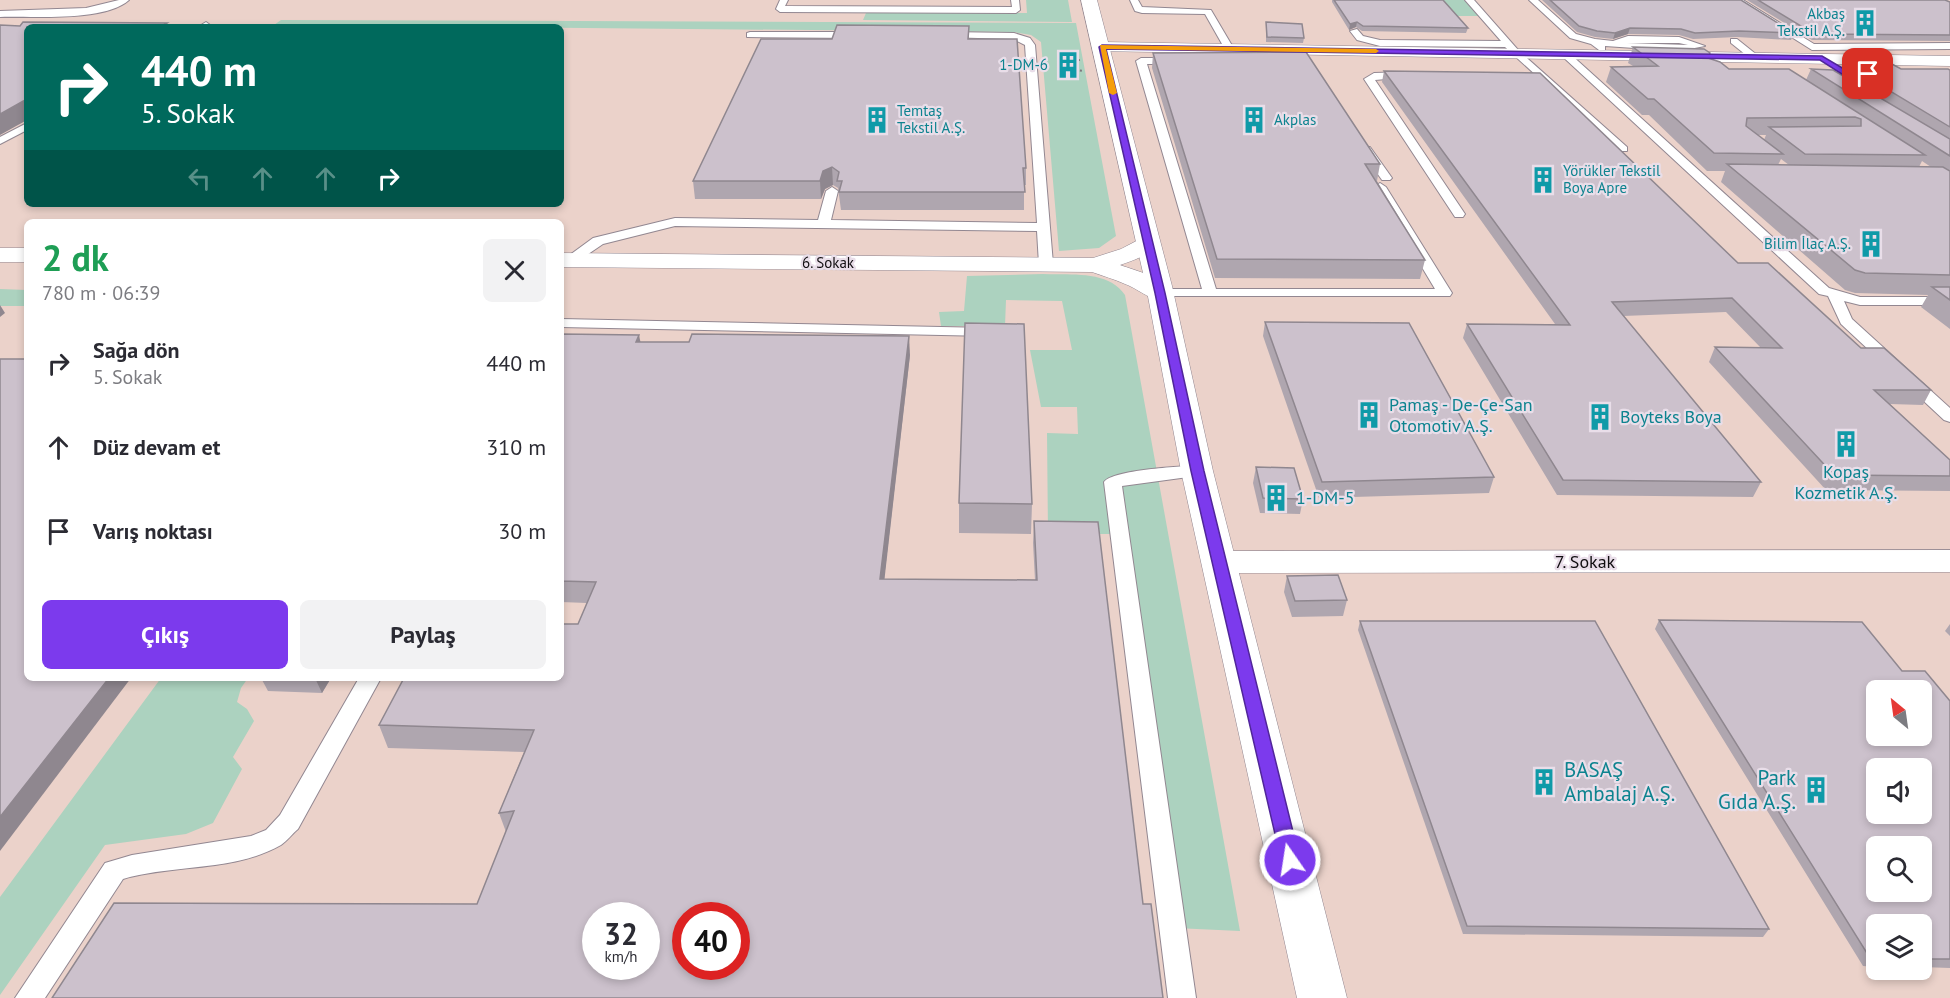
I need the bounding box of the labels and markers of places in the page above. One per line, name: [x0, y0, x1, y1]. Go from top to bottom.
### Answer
place label: Akbaş Tekstil A.Ş.: [1777, 4, 1845, 40]
building icon: Akbaş Tekstil A.Ş.: [1850, 8, 1880, 38]
pin: [1842, 48, 1893, 99]
building icon: 1-DM-6: [1053, 50, 1083, 80]
place label: 1-DM-6: [999, 55, 1048, 74]
place label: Temtaş Tekstil A.Ş.: [897, 101, 965, 137]
building icon: Temtaş Tekstil A.Ş.: [862, 105, 892, 135]
building icon: Akplas: [1239, 105, 1269, 135]
place label: Akplas: [1274, 110, 1316, 129]
place label: Yörükler Tekstil Boya Apre: [1563, 161, 1661, 197]
building icon: Yörükler Tekstil Boya Apre: [1528, 165, 1558, 195]
building icon: Bilim İlaç A.Ş.: [1856, 229, 1886, 259]
place label: Bilim İlaç A.Ş.: [1764, 234, 1851, 253]
place label: Pamaş - De-Çe-San Otomotiv A.Ş.: [1389, 393, 1533, 437]
building icon: Pamaş - De-Çe-San Otomotiv A.Ş.: [1354, 400, 1384, 430]
building icon: Boyteks Boya: [1585, 402, 1615, 432]
place label: Boyteks Boya: [1620, 405, 1722, 428]
building icon: Kopaş Kozmetik A.Ş.: [1831, 429, 1861, 459]
place label: Kopaş Kozmetik A.Ş.: [1795, 460, 1897, 504]
building icon: 1-DM-5: [1261, 483, 1291, 513]
place label: 1-DM-5: [1296, 486, 1355, 509]
place label: BASAŞ Ambalaj A.Ş.: [1564, 756, 1675, 807]
place label: Park Gıda A.Ş.: [1718, 764, 1796, 815]
building icon: BASAŞ Ambalaj A.Ş.: [1529, 767, 1559, 797]
building icon: Park Gıda A.Ş.: [1801, 775, 1831, 805]

